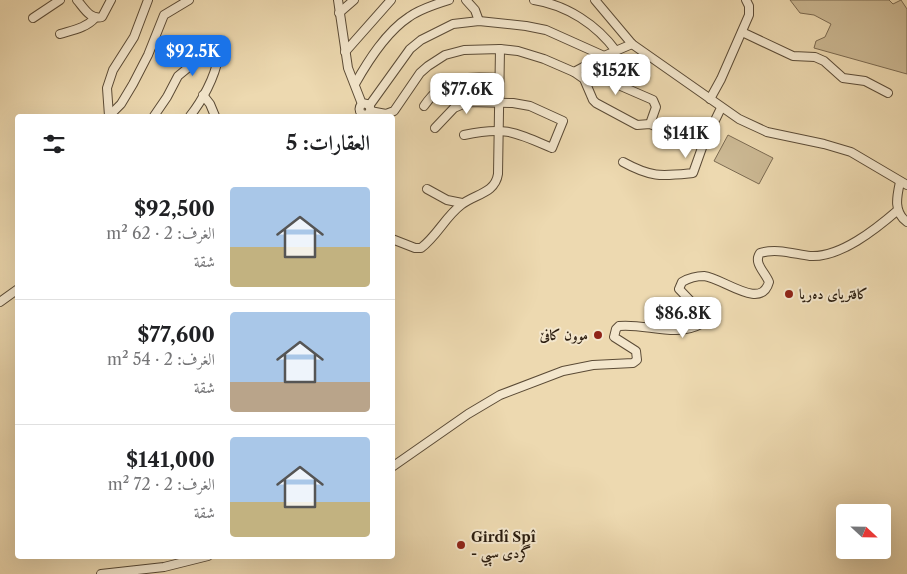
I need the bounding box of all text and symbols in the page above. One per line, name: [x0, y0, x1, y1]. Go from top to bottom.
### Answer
pin: $92.5K: [152, 34, 234, 77]
text: $92.5K: [166, 41, 220, 61]
pin: $152K: [581, 54, 651, 96]
text: $152K: [592, 60, 640, 80]
pin: $77.6K: [426, 72, 508, 115]
text: $77.6K: [441, 79, 493, 99]
pin: $141K: [651, 116, 721, 159]
text: $141K: [663, 123, 709, 143]
icon: filters: [40, 130, 68, 158]
text: العقارات: 5: [286, 130, 370, 155]
text: $92,500: [134, 196, 215, 221]
icon: home: [270, 207, 330, 267]
text: الغرف: 2 · 62 m²: [106, 223, 215, 243]
text: شقة: [194, 251, 215, 271]
place label: کافتریای دەریا: [799, 285, 868, 303]
marker: کافتریای دەریا: [783, 288, 795, 300]
pin: $86.8K: [642, 296, 724, 339]
text: $86.8K: [655, 303, 711, 323]
text: $77,600: [137, 322, 215, 347]
place label: موون کافێ: [539, 326, 588, 344]
marker: موون کافێ: [592, 329, 604, 341]
icon: home: [270, 332, 330, 392]
text: الغرف: 2 · 54 m²: [107, 349, 215, 369]
text: شقة: [194, 377, 215, 397]
text: $141,000: [126, 447, 215, 472]
icon: home: [270, 457, 330, 517]
text: الغرف: 2 · 72 m²: [108, 474, 215, 494]
text: شقة: [194, 502, 215, 522]
north arrow: [836, 504, 891, 559]
map controls: [836, 504, 891, 559]
place label: Girdî Spî - گردی سپي: [471, 528, 536, 567]
marker: Girdî Spî - گردی سپي: [455, 539, 467, 551]

